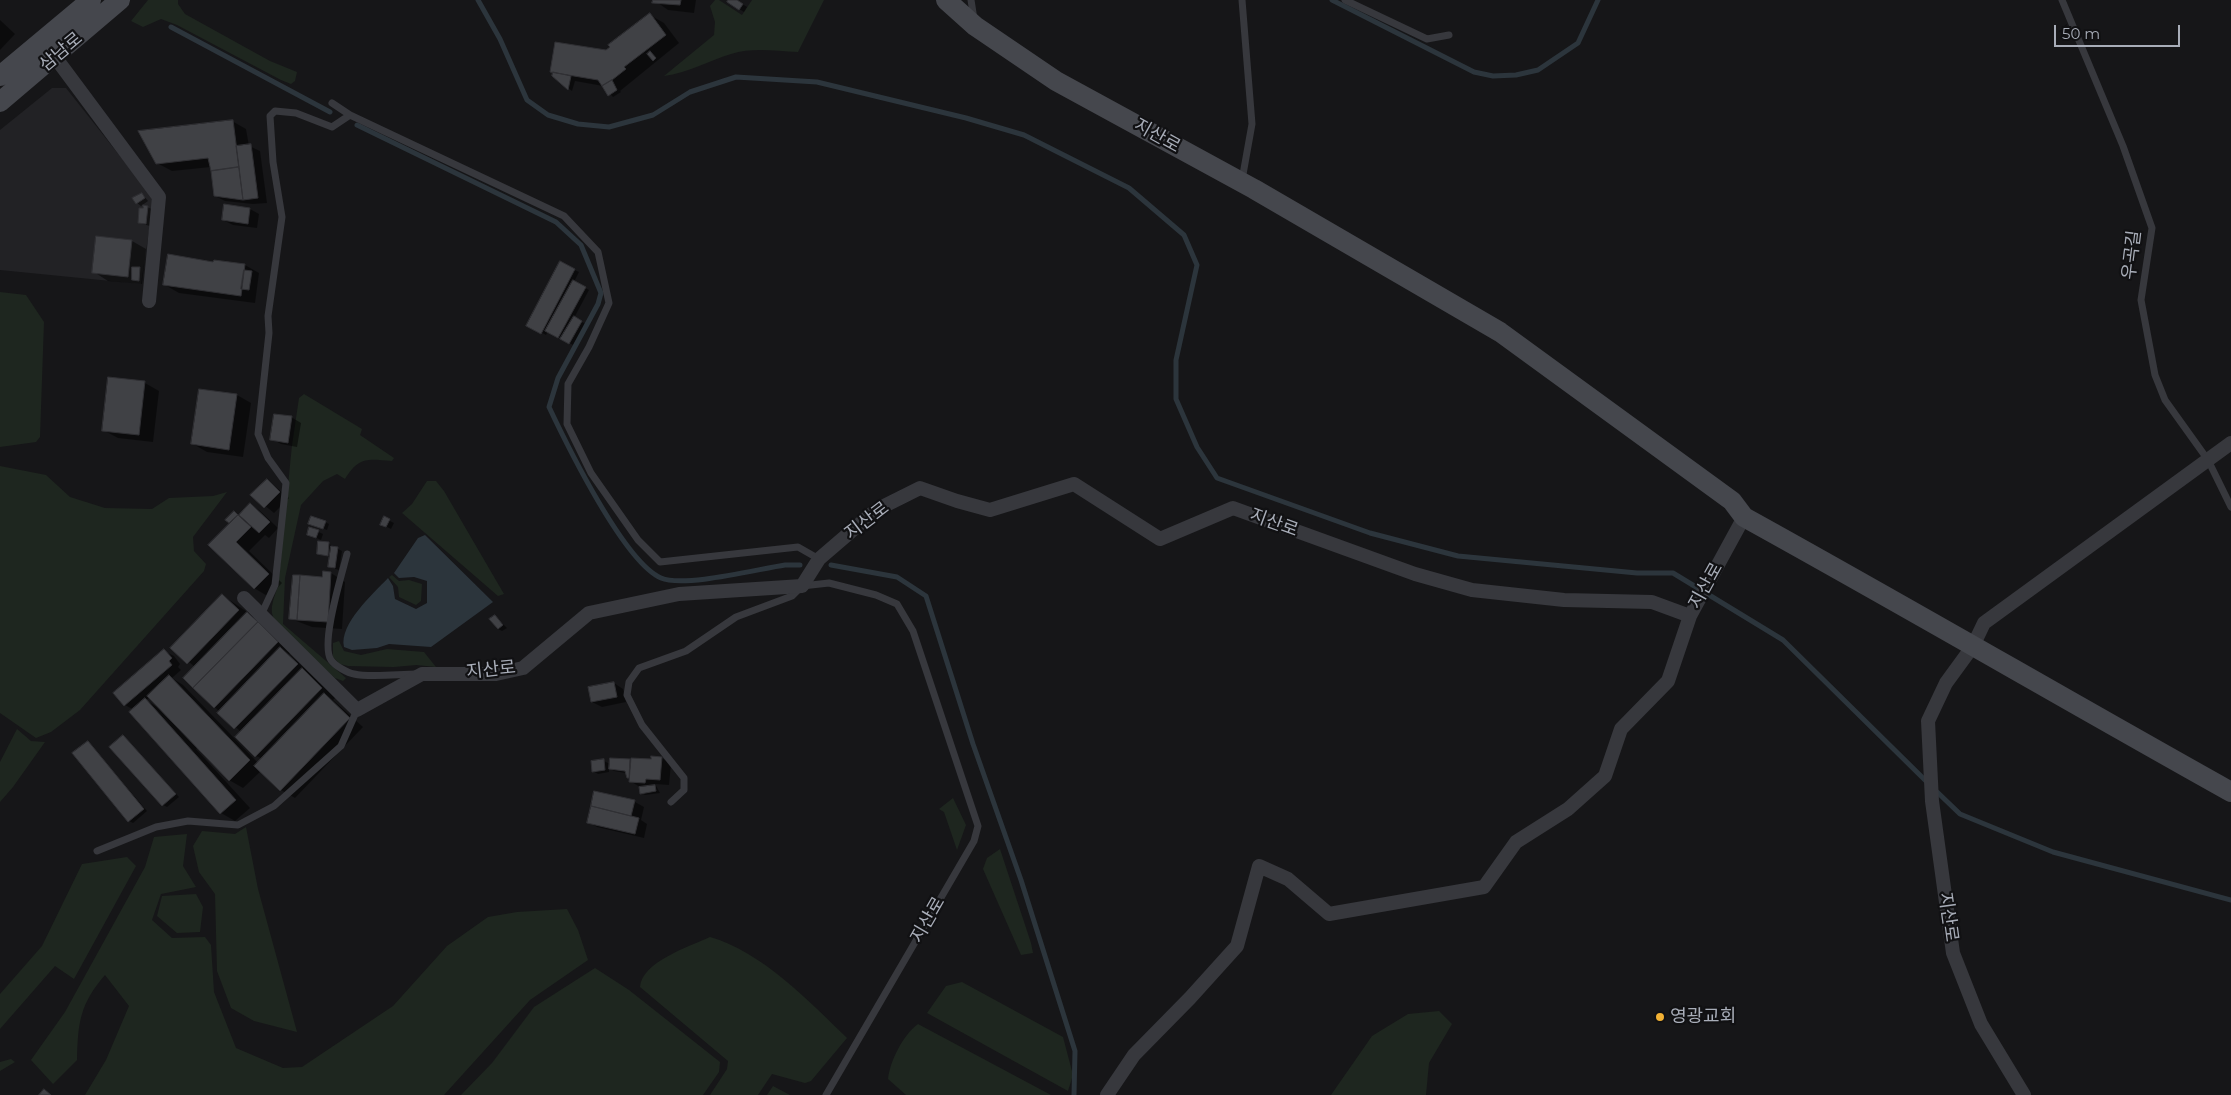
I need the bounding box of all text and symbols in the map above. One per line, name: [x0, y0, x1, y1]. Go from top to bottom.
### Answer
scale bar: [2056, 15, 2182, 47]
text: 50 m: [2062, 24, 2100, 43]
street label: 삼남로: [35, 28, 87, 76]
street label: 지산로: [1130, 115, 1184, 157]
street label: 우곡길: [2118, 229, 2146, 281]
street label: 지산로: [841, 497, 893, 545]
street label: 지산로: [1247, 504, 1301, 542]
street label: 지산로: [1685, 559, 1727, 613]
street label: 지산로: [465, 657, 517, 683]
street label: 지산로: [1934, 891, 1962, 943]
street label: 지산로: [906, 893, 950, 947]
place label: 영광교회: [1670, 1006, 1736, 1028]
marker: 영광교회: [1654, 1011, 1666, 1023]

